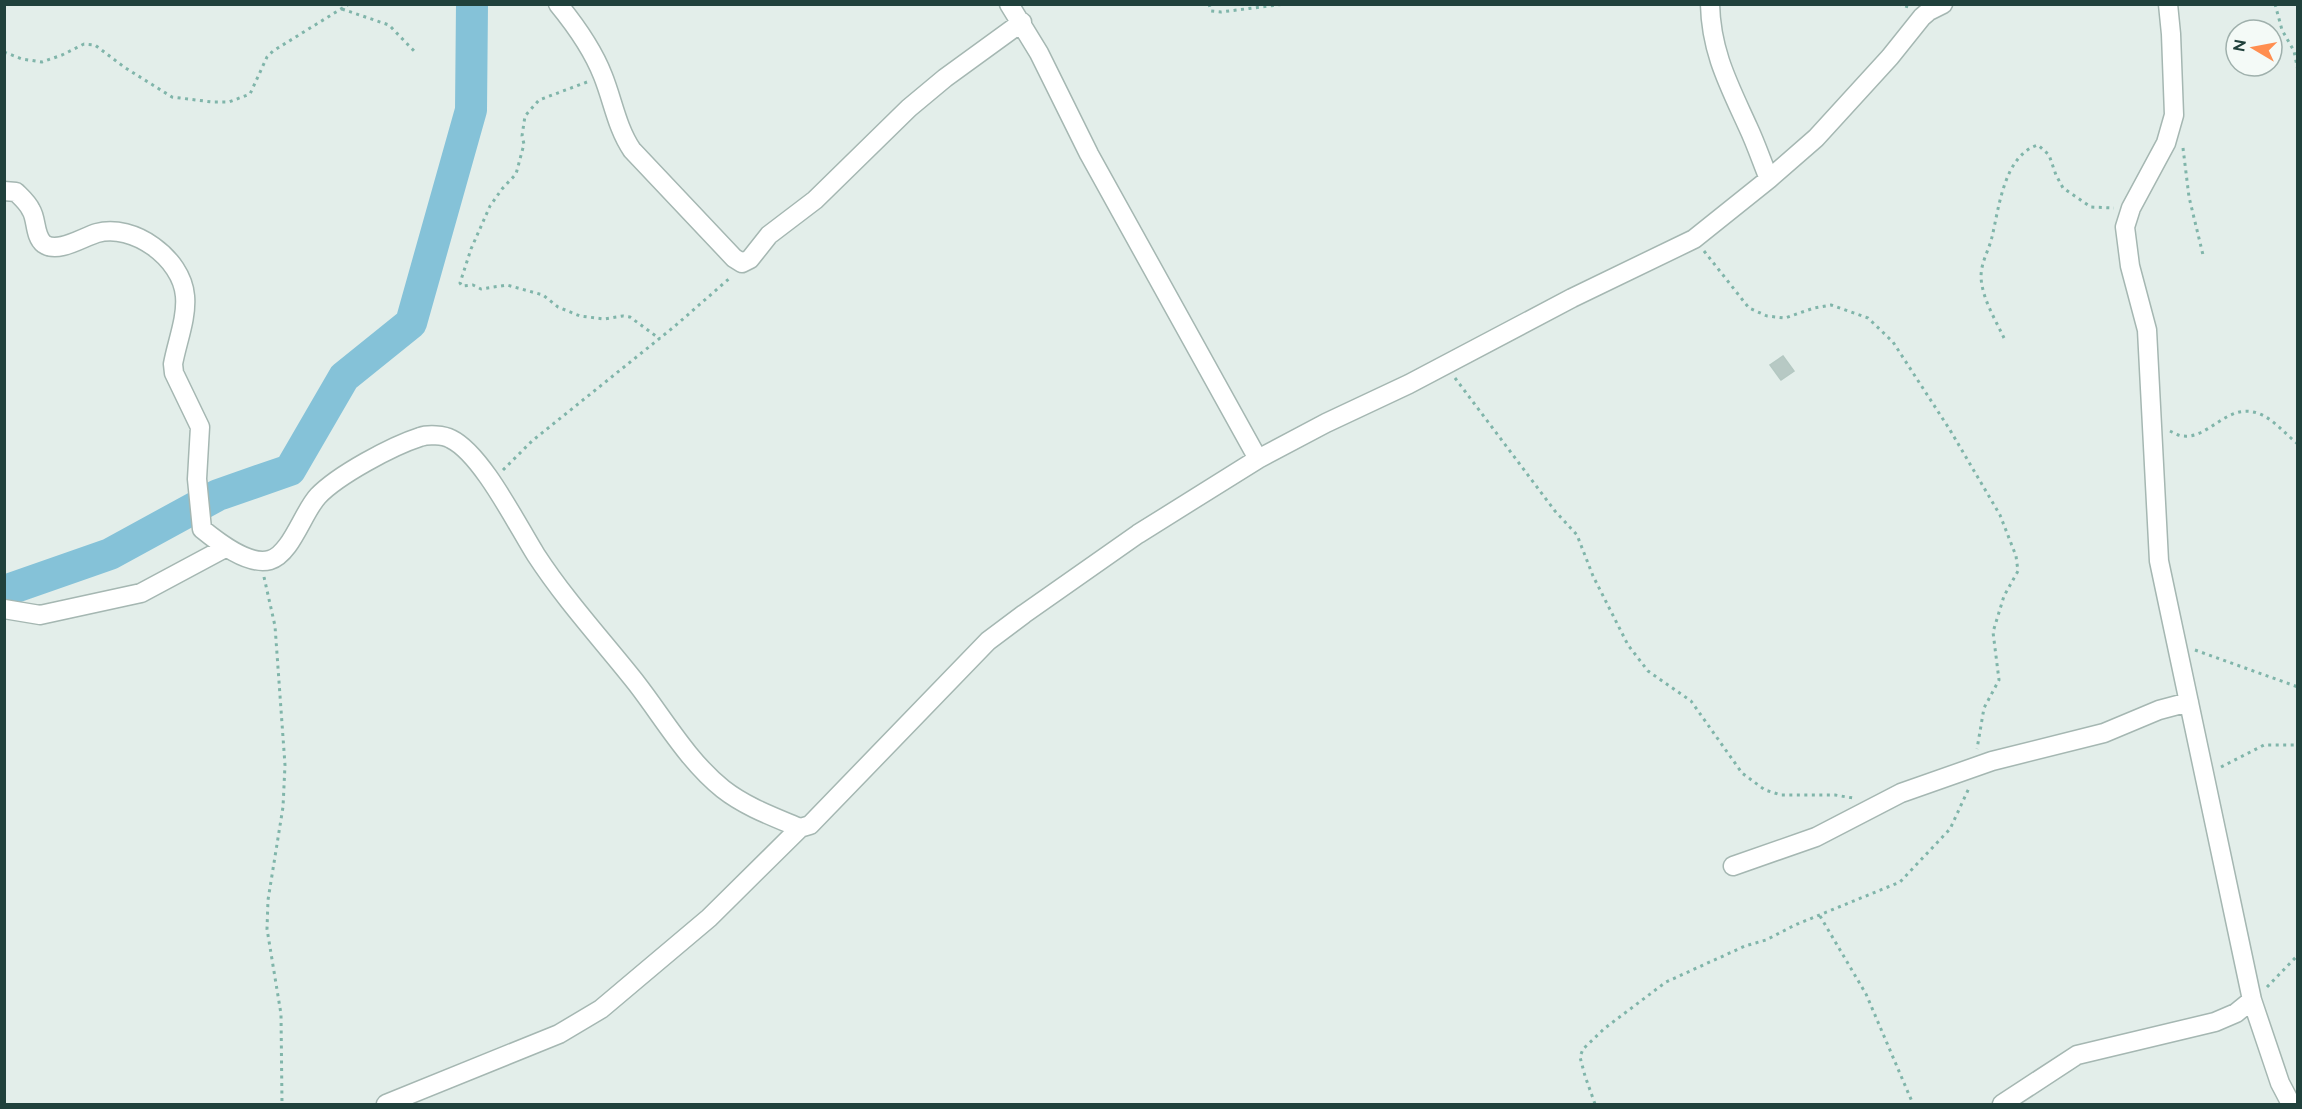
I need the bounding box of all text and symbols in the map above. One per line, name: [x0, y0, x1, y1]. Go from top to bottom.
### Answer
north arrow: [2224, 18, 2284, 78]
text: N: [2229, 38, 2250, 53]

